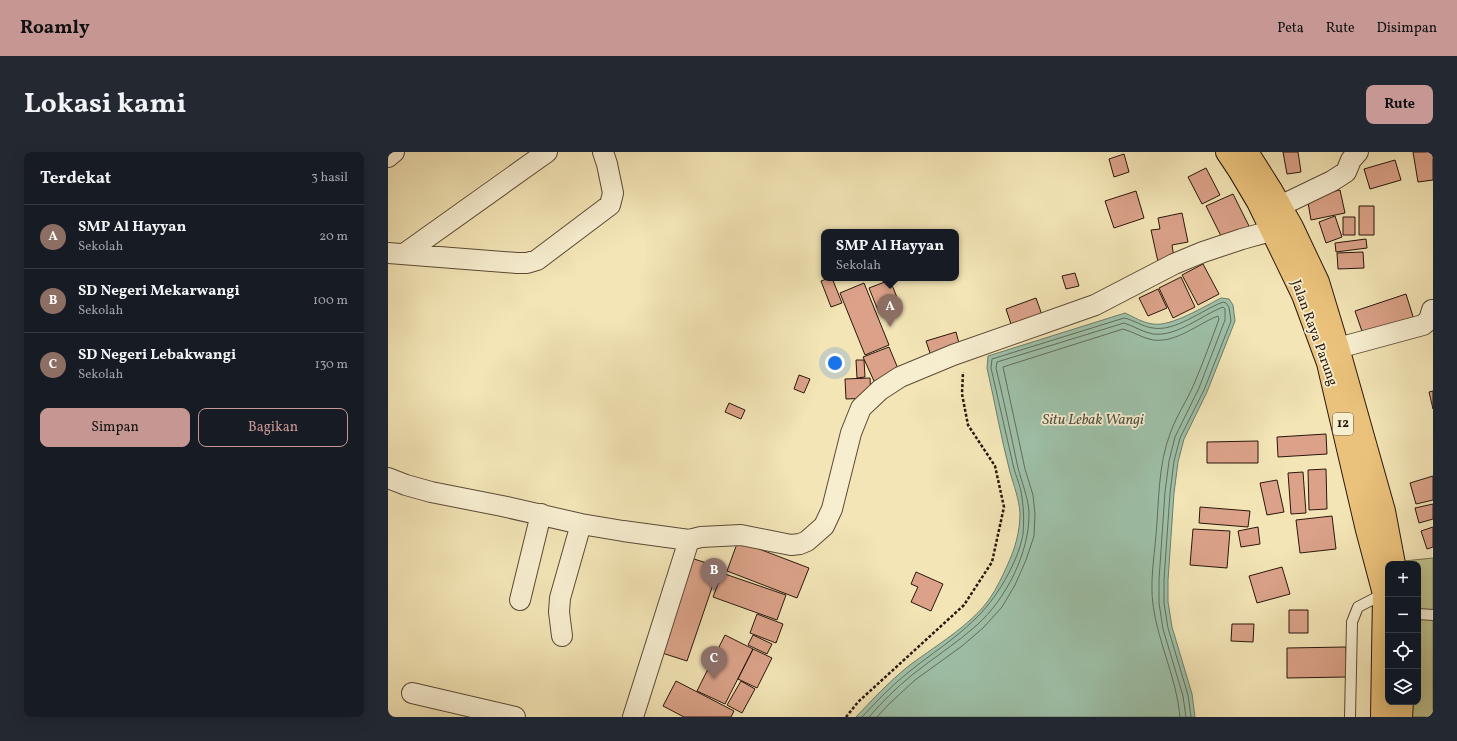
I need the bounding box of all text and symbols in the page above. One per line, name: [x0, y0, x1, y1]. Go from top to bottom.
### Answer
text: Roamly: [20, 15, 90, 41]
text: Peta: [1277, 19, 1304, 38]
text: Rute: [1326, 19, 1355, 38]
text: Disimpan: [1377, 19, 1437, 38]
text: Lokasi kami: [24, 85, 186, 124]
button: Rute: [1366, 85, 1433, 124]
text: Terdekat: [40, 167, 111, 190]
text: 3 hasil: [311, 169, 348, 187]
text: SMP Al Hayyan: [78, 217, 186, 238]
text: A: [48, 228, 58, 246]
text: 20 m: [319, 228, 348, 246]
popup: [821, 229, 959, 281]
text: SMP Al Hayyan: [836, 236, 944, 257]
text: Sekolah: [78, 238, 123, 256]
text: Sekolah: [836, 257, 881, 275]
street label: Jalan Raya Parung: [1286, 277, 1342, 389]
text: SD Negeri Mekarwangi: [78, 281, 240, 302]
text: B: [49, 292, 57, 310]
text: 100 m: [313, 292, 348, 310]
pin: A: [877, 294, 903, 327]
text: Sekolah: [78, 302, 123, 320]
text: SD Negeri Lebakwangi: [78, 345, 236, 366]
your location: [825, 353, 845, 373]
text: C: [49, 356, 57, 374]
text: 130 m: [315, 356, 348, 374]
text: Sekolah: [78, 366, 123, 384]
button: Simpan: [40, 408, 190, 447]
button: Bagikan: [198, 408, 348, 447]
water label: Situ Lebak Wangi: [1042, 410, 1144, 431]
road number: 12: [1333, 413, 1353, 435]
pin: B: [701, 558, 727, 591]
map controls: [1385, 561, 1421, 705]
button: +: [1385, 561, 1421, 597]
button: −: [1385, 597, 1421, 633]
button: locate: [1385, 633, 1421, 669]
pin: C: [701, 646, 727, 679]
button: layers: [1385, 669, 1421, 705]

